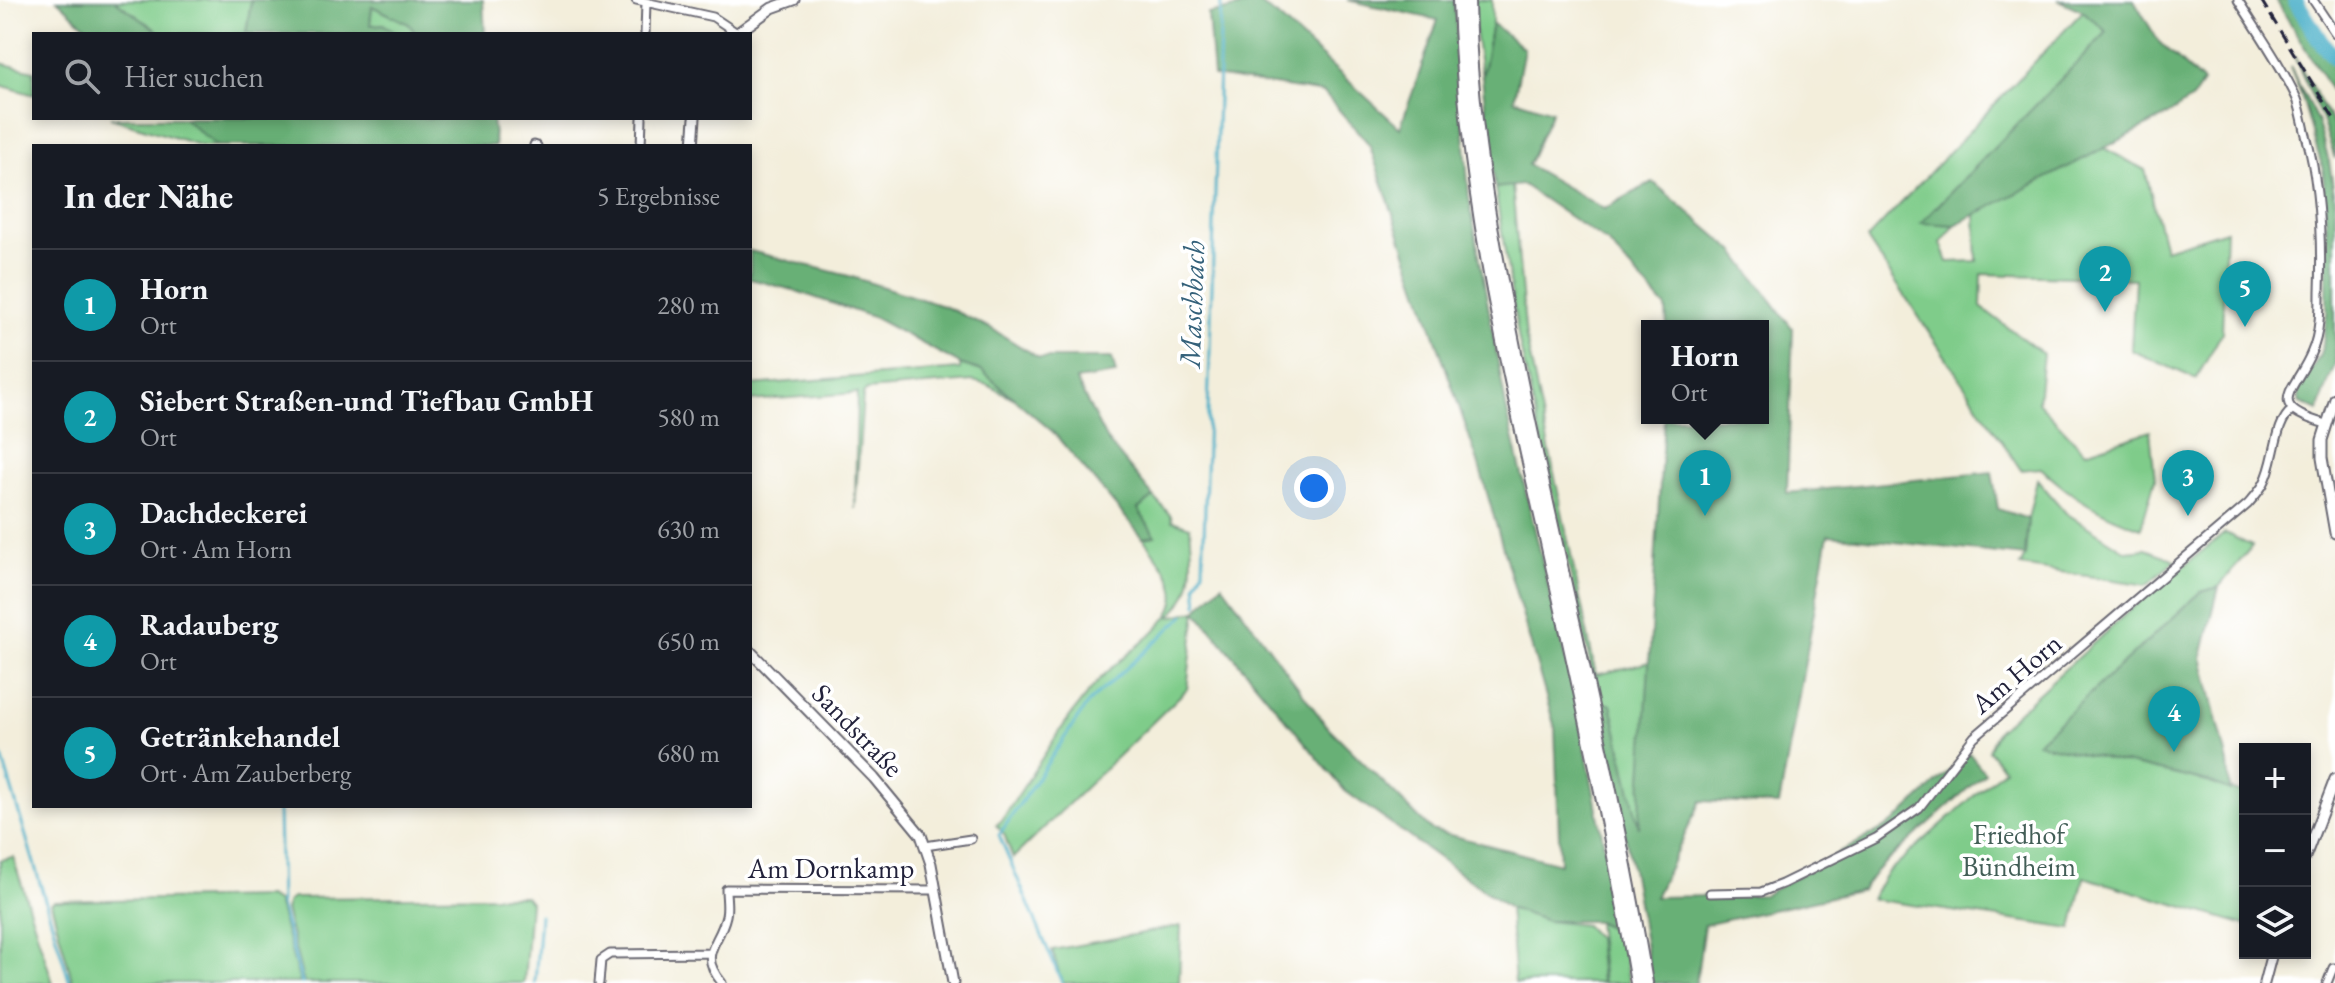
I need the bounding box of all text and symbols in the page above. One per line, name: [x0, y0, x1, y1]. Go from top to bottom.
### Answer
search box: [32, 32, 752, 120]
icon: search: [60, 54, 104, 98]
text: Hier suchen: [124, 57, 264, 96]
text: In der Nähe: [64, 174, 233, 218]
text: 5 Ergebnisse: [597, 179, 720, 213]
water label: Maschbach: [1170, 239, 1213, 370]
pin: 2: [2079, 246, 2131, 312]
pin: 5: [2219, 261, 2271, 327]
text: Horn: [140, 269, 209, 308]
text: 1: [83, 288, 97, 322]
text: 280 m: [657, 288, 720, 322]
text: Ort: [140, 308, 177, 342]
popup: [1641, 320, 1769, 424]
text: Horn: [1671, 336, 1739, 375]
text: Ort: [1671, 375, 1707, 409]
text: Siebert Straßen-und Tiefbau GmbH: [140, 381, 593, 420]
text: 2: [83, 400, 97, 434]
text: 580 m: [657, 400, 720, 434]
text: Ort: [140, 420, 177, 454]
pin: 1: [1679, 450, 1731, 516]
pin: 3: [2162, 450, 2214, 516]
your location: [1294, 468, 1334, 508]
text: Dachdeckerei: [140, 493, 307, 532]
text: 3: [83, 512, 97, 546]
text: 630 m: [657, 512, 720, 546]
text: Ort · Am Horn: [140, 532, 292, 566]
text: Radauberg: [140, 605, 278, 644]
text: 4: [83, 624, 97, 658]
text: 650 m: [657, 624, 720, 658]
street label: Am Horn: [1963, 625, 2069, 722]
text: Ort: [140, 644, 177, 678]
street label: Sandstraße: [805, 676, 911, 784]
pin: 4: [2148, 686, 2200, 752]
text: Getränkehandel: [140, 717, 340, 756]
text: 5: [83, 736, 97, 770]
text: 680 m: [657, 736, 720, 770]
map controls: [2239, 743, 2311, 959]
button: +: [2239, 743, 2311, 815]
text: Ort · Am Zauberberg: [140, 756, 351, 790]
button: −: [2239, 815, 2311, 887]
park label: Friedhof Bündheim: [1962, 816, 2076, 884]
street label: Am Dornkamp: [747, 850, 914, 886]
button: layers: [2239, 887, 2311, 959]

